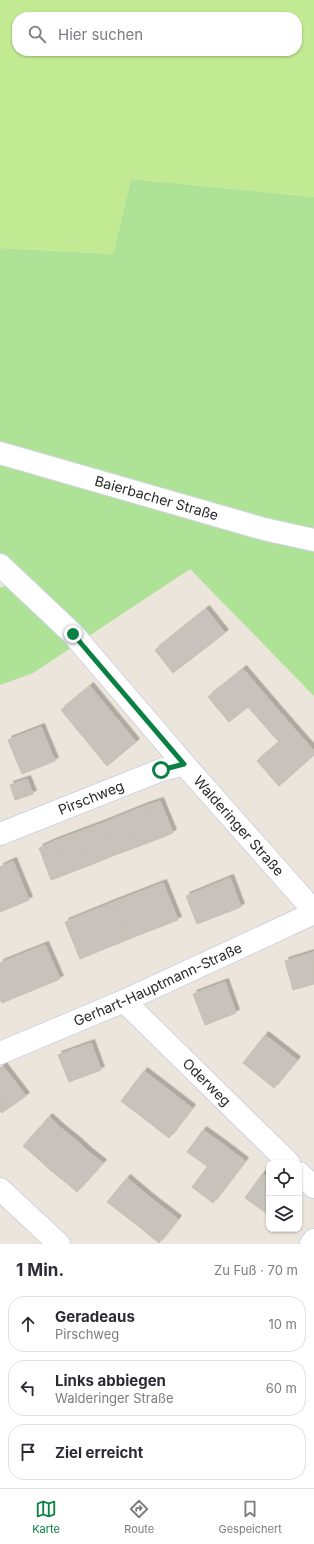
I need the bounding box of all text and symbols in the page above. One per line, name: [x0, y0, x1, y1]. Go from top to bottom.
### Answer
search box: [12, 12, 302, 56]
icon: search: [26, 23, 48, 45]
text: Hier suchen: [58, 25, 143, 44]
street label: Baierbacher Straße: [93, 472, 221, 523]
route end: [64, 625, 82, 643]
route start: [152, 761, 170, 779]
street label: Walderinger Straße: [190, 772, 288, 879]
street label: Pirschweg: [56, 777, 126, 818]
street label: Gerhart-Hauptmann-Straße: [71, 939, 244, 1029]
street label: Oderweg: [179, 1055, 235, 1109]
map controls: [266, 1160, 302, 1232]
button: locate: [266, 1160, 302, 1196]
button: layers: [266, 1196, 302, 1232]
text: 1 Min.: [16, 1260, 64, 1280]
text: Zu Fuß · 70 m: [214, 1262, 298, 1278]
text: Geradeaus: [55, 1307, 135, 1326]
icon: ahead: [17, 1313, 39, 1335]
text: 10 m: [268, 1316, 297, 1332]
text: Pirschweg: [55, 1326, 119, 1342]
text: Links abbiegen: [55, 1371, 166, 1390]
icon: left: [17, 1377, 39, 1399]
text: 60 m: [266, 1380, 297, 1396]
text: Walderinger Straße: [55, 1390, 174, 1406]
icon: arrive: [17, 1441, 39, 1463]
text: Ziel erreicht: [55, 1443, 143, 1462]
tab: Karte: [32, 1498, 60, 1536]
tab: Route: [124, 1498, 154, 1536]
tab: Gespeichert: [218, 1498, 282, 1536]

